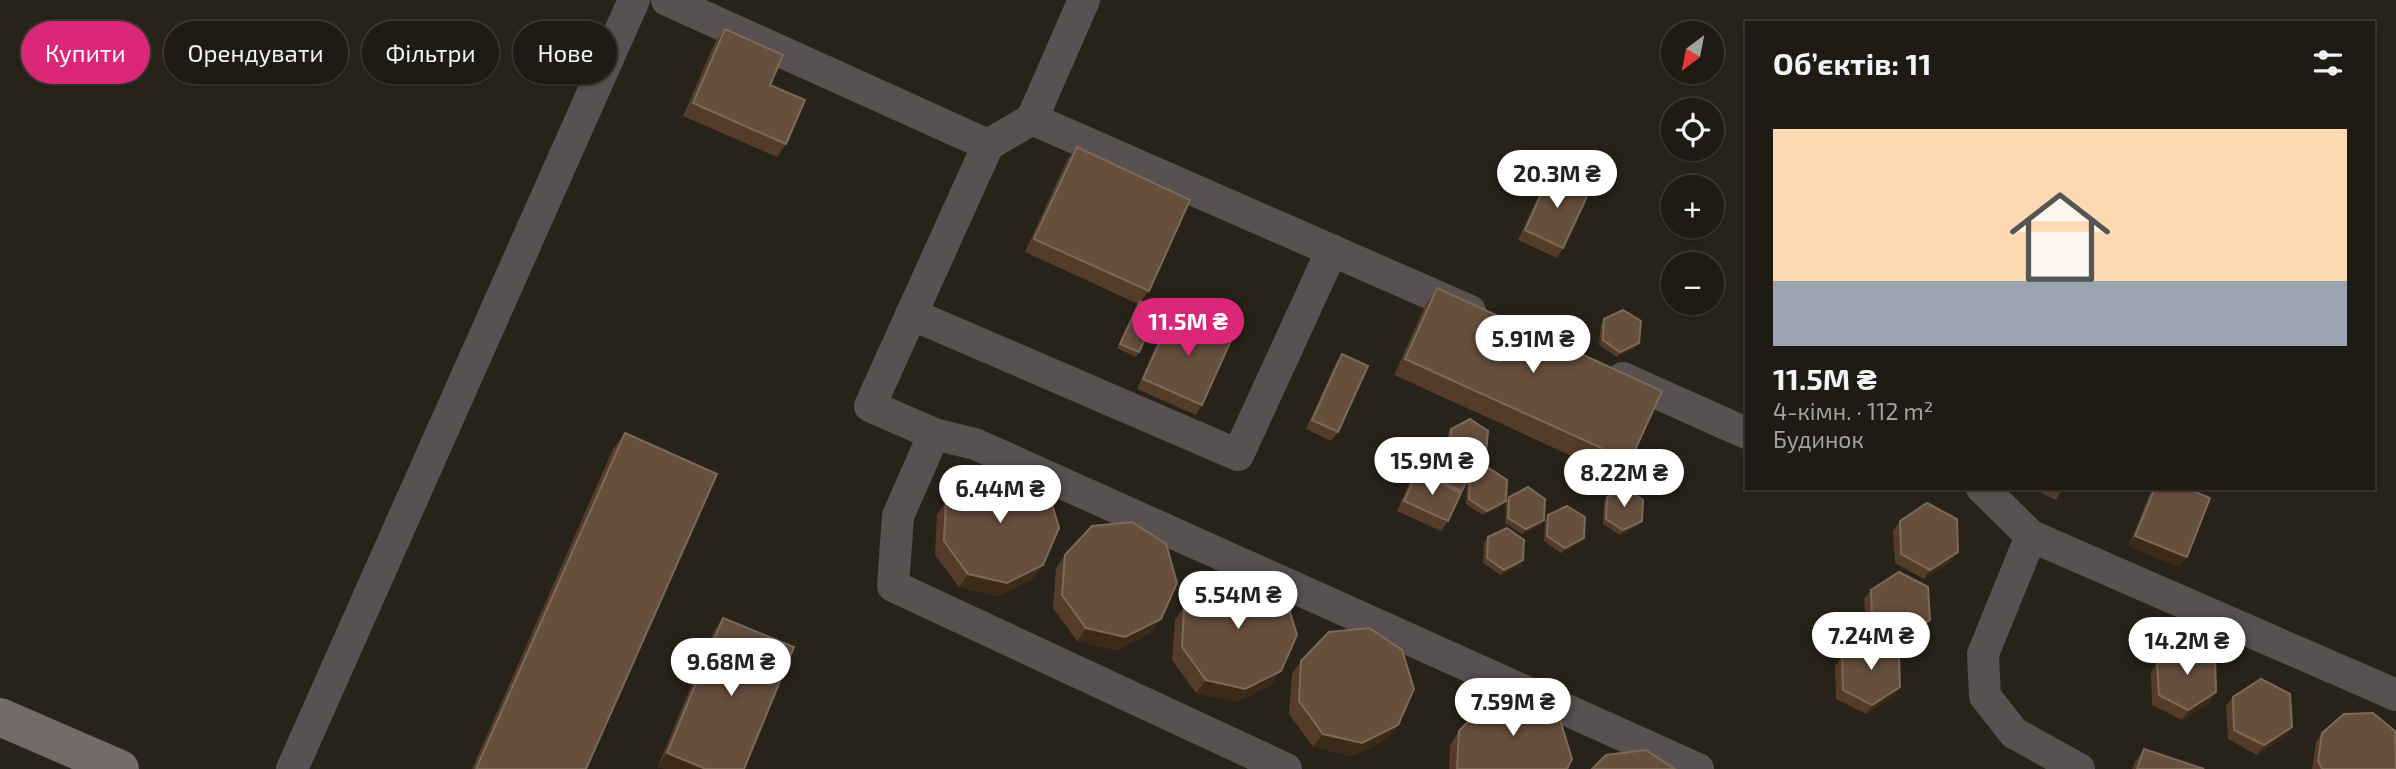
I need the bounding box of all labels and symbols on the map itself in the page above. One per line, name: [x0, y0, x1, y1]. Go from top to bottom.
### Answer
north arrow: [1661, 21, 1724, 84]
pin: 20.3M ₴: [1492, 150, 1622, 210]
pin: 11.5M ₴: [1123, 298, 1253, 358]
pin: 5.91M ₴: [1468, 316, 1598, 375]
pin: 15.9M ₴: [1367, 438, 1497, 497]
pin: 8.22M ₴: [1559, 449, 1689, 509]
pin: 6.44M ₴: [935, 466, 1065, 525]
pin: 5.54M ₴: [1173, 572, 1303, 631]
pin: 7.24M ₴: [1806, 612, 1936, 672]
pin: 14.2M ₴: [2122, 618, 2252, 677]
pin: 9.68M ₴: [666, 638, 796, 698]
pin: 7.59M ₴: [1448, 678, 1578, 738]

